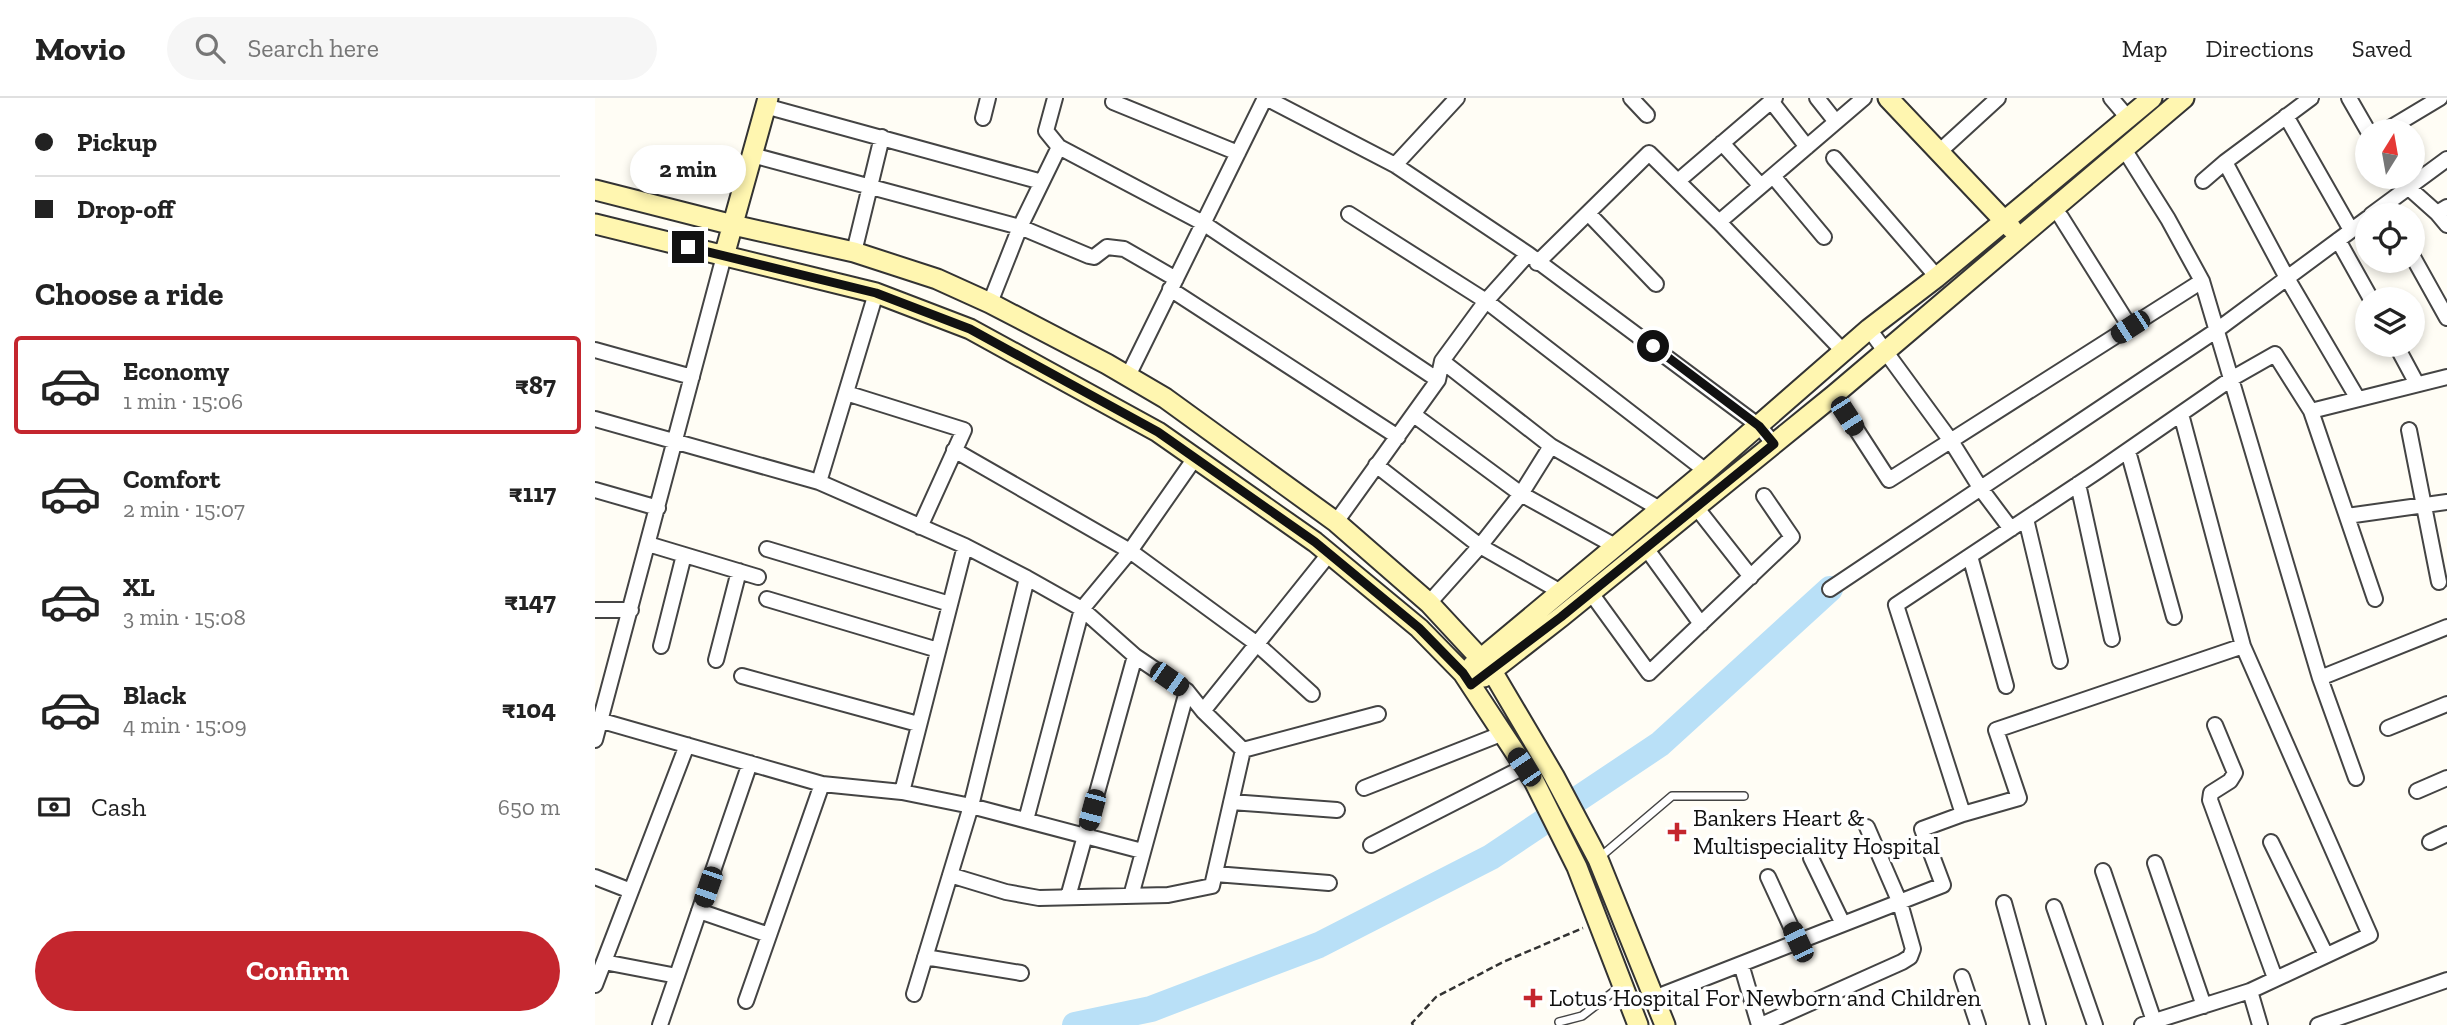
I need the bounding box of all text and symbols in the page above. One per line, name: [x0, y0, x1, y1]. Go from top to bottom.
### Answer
search box: [167, 17, 657, 80]
text: Movio: [35, 29, 125, 68]
icon: search: [191, 29, 229, 67]
text: Search here: [247, 32, 379, 64]
text: Map: [2122, 34, 2168, 63]
text: Directions: [2206, 34, 2314, 63]
text: Saved: [2352, 34, 2412, 63]
north arrow: [2355, 119, 2425, 189]
map controls: [2355, 119, 2425, 357]
text: Pickup: [77, 126, 157, 158]
callout: 2 min: [630, 145, 746, 194]
text: 2 min: [659, 155, 717, 183]
text: Drop-off: [77, 193, 174, 225]
button: locate: [2355, 203, 2425, 273]
route end: [672, 231, 704, 263]
text: Choose a ride: [35, 275, 223, 313]
button: layers: [2355, 287, 2425, 357]
car: [2107, 307, 2154, 347]
route start: [1637, 330, 1669, 362]
icon: car: [39, 354, 102, 417]
text: Economy: [123, 355, 229, 387]
text: ₹87: [515, 369, 556, 401]
text: 1 min · 15:06: [123, 387, 243, 415]
car: [1827, 393, 1868, 439]
icon: car: [39, 462, 102, 525]
text: Comfort: [123, 463, 220, 495]
text: ₹117: [509, 477, 556, 509]
text: 2 min · 15:07: [123, 495, 245, 523]
icon: car: [39, 570, 102, 633]
text: XL: [123, 571, 155, 603]
text: ₹147: [504, 585, 556, 617]
text: 3 min · 15:08: [123, 603, 246, 631]
car: [1146, 658, 1193, 700]
icon: car: [39, 678, 102, 741]
text: Black: [123, 679, 186, 711]
text: ₹104: [502, 693, 556, 725]
text: 4 min · 15:09: [123, 711, 247, 739]
car: [1504, 744, 1545, 790]
car: [1077, 787, 1108, 833]
icon: cash: [35, 788, 73, 826]
text: Cash: [91, 791, 146, 823]
text: 650 m: [498, 793, 560, 821]
place label: Bankers Heart & Multispeciality Hospital: [1693, 803, 1940, 860]
marker: Bankers Heart & Multispeciality Hospital: [1667, 822, 1687, 842]
car: [692, 864, 725, 910]
car: [1780, 919, 1817, 965]
button: Confirm: [35, 931, 560, 1011]
place label: Lotus Hospital For Newborn and Children: [1549, 983, 1981, 1012]
marker: Lotus Hospital For Newborn and Children: [1523, 988, 1543, 1008]

